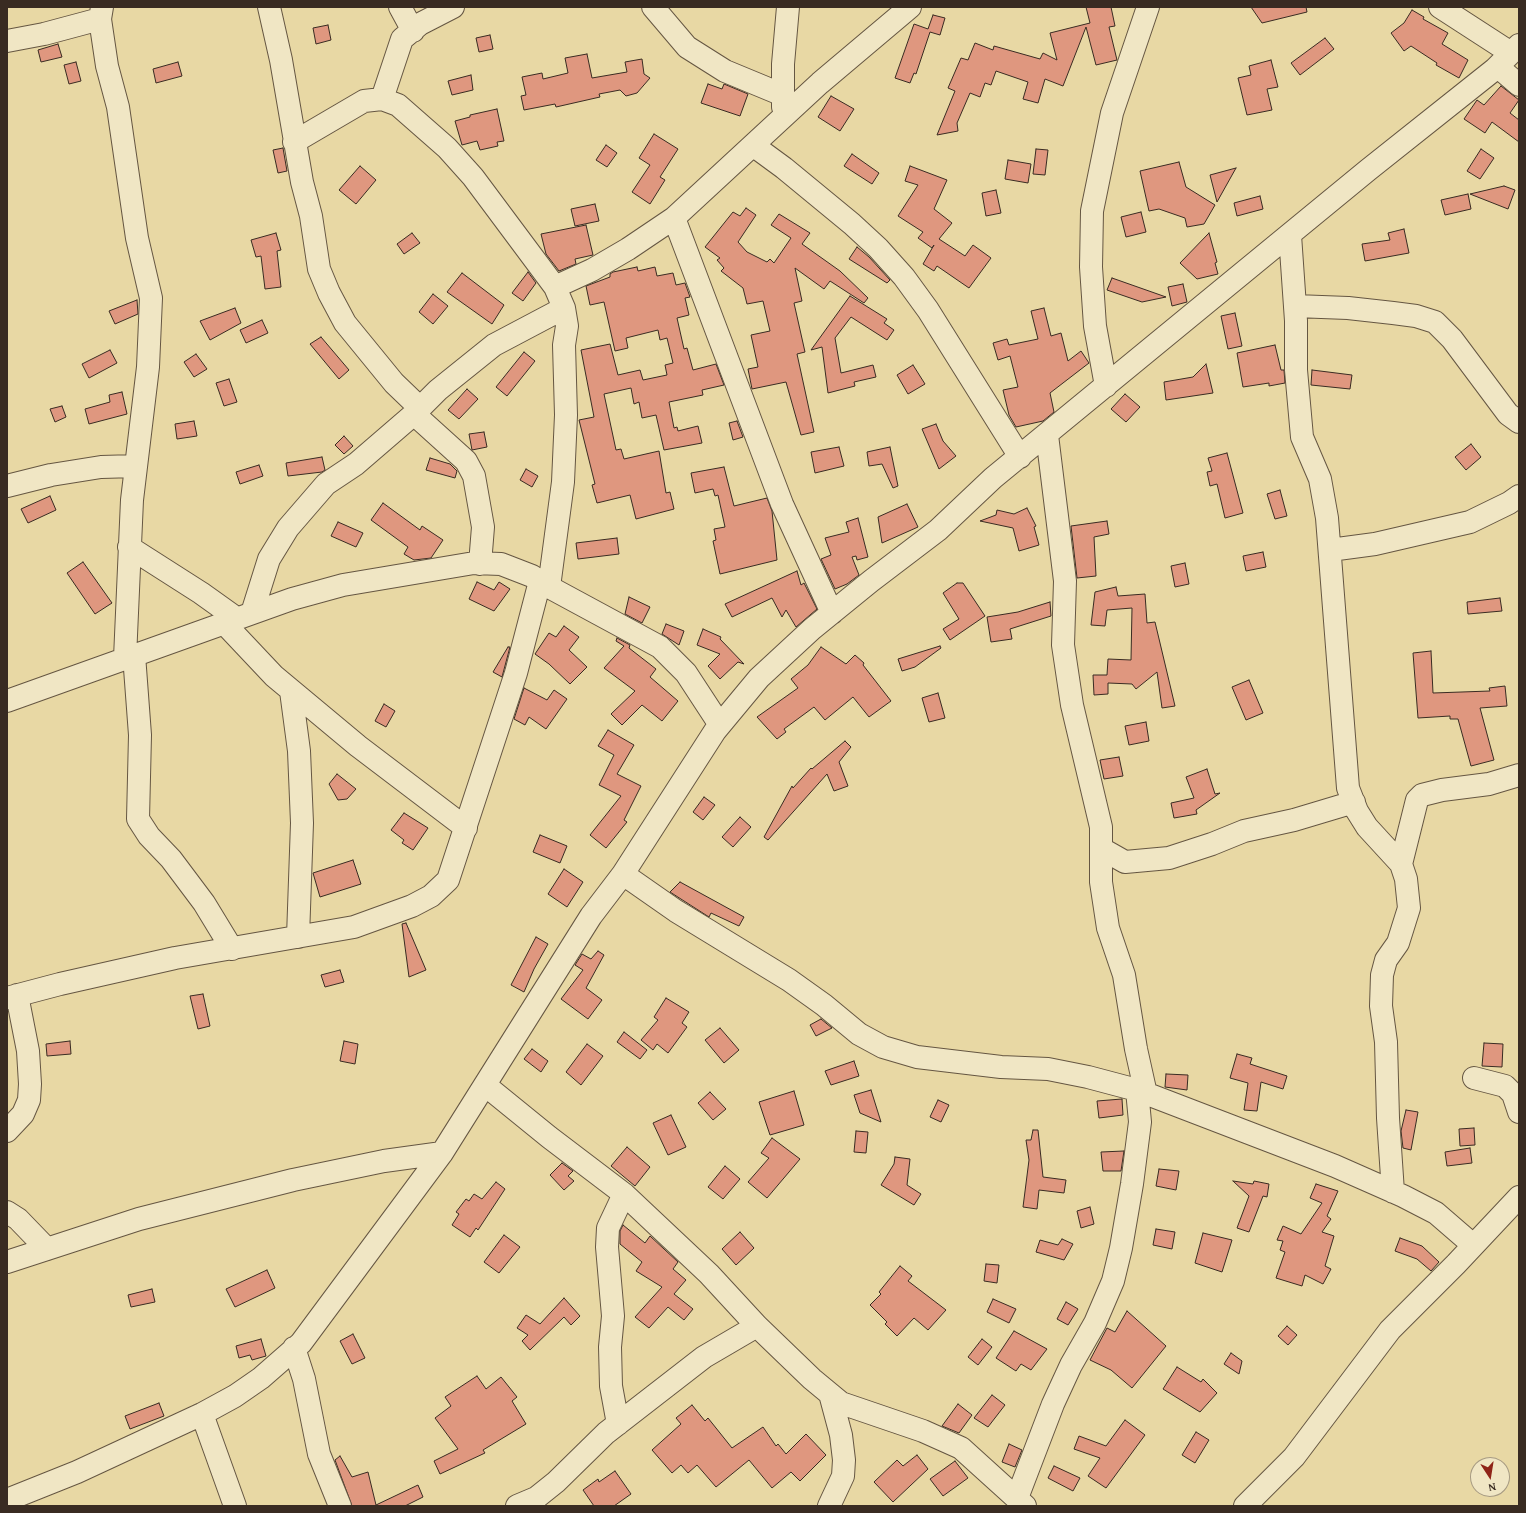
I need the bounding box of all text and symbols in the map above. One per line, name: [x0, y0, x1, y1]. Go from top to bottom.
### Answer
north arrow: [1470, 1457, 1510, 1497]
text: N: [1487, 1479, 1498, 1496]

